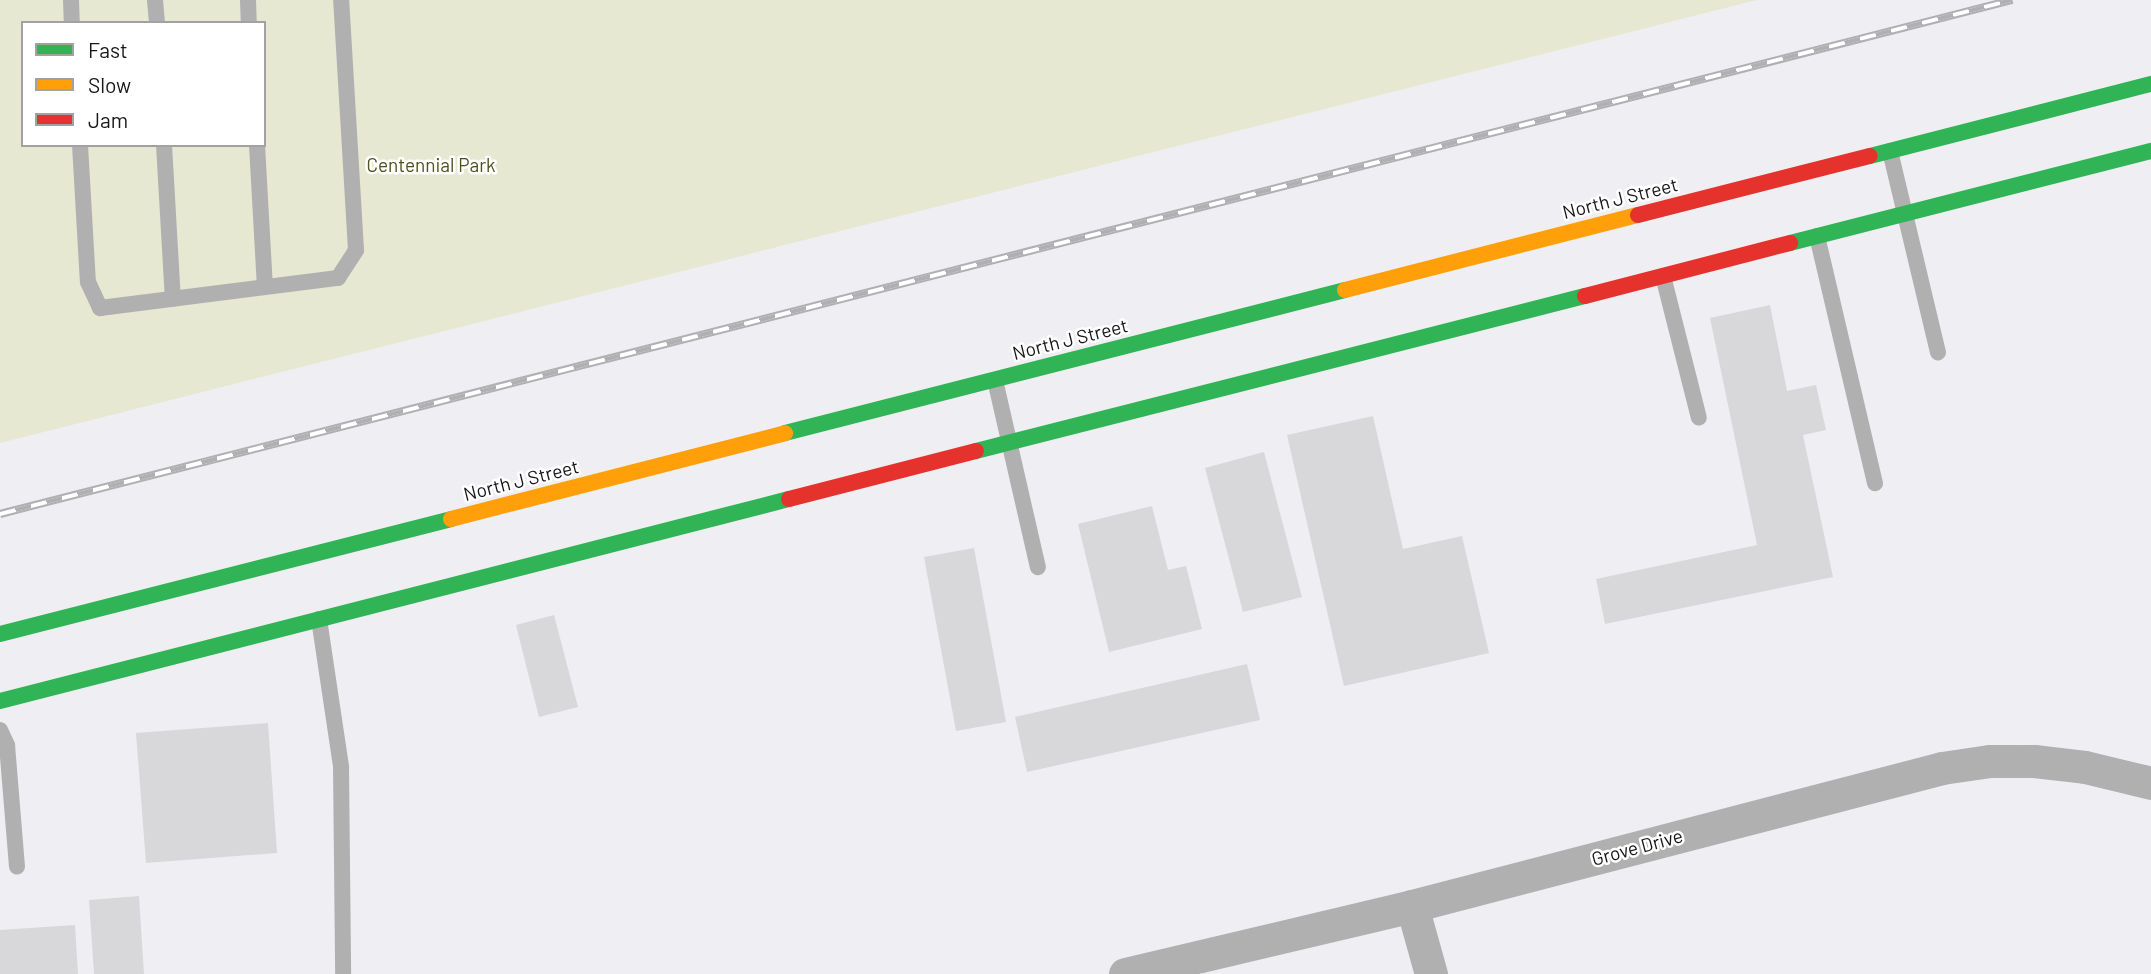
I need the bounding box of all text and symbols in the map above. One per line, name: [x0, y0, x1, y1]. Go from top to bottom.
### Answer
legend: [21, 21, 266, 147]
text: Fast: [88, 37, 128, 62]
text: Slow: [88, 72, 131, 97]
text: Jam: [88, 107, 128, 132]
park label: Centennial Park: [366, 154, 496, 176]
street label: North J Street: [1560, 173, 1680, 223]
street label: North J Street: [1010, 314, 1130, 364]
street label: North J Street: [461, 455, 581, 505]
street label: Grove Drive: [1589, 824, 1685, 870]

